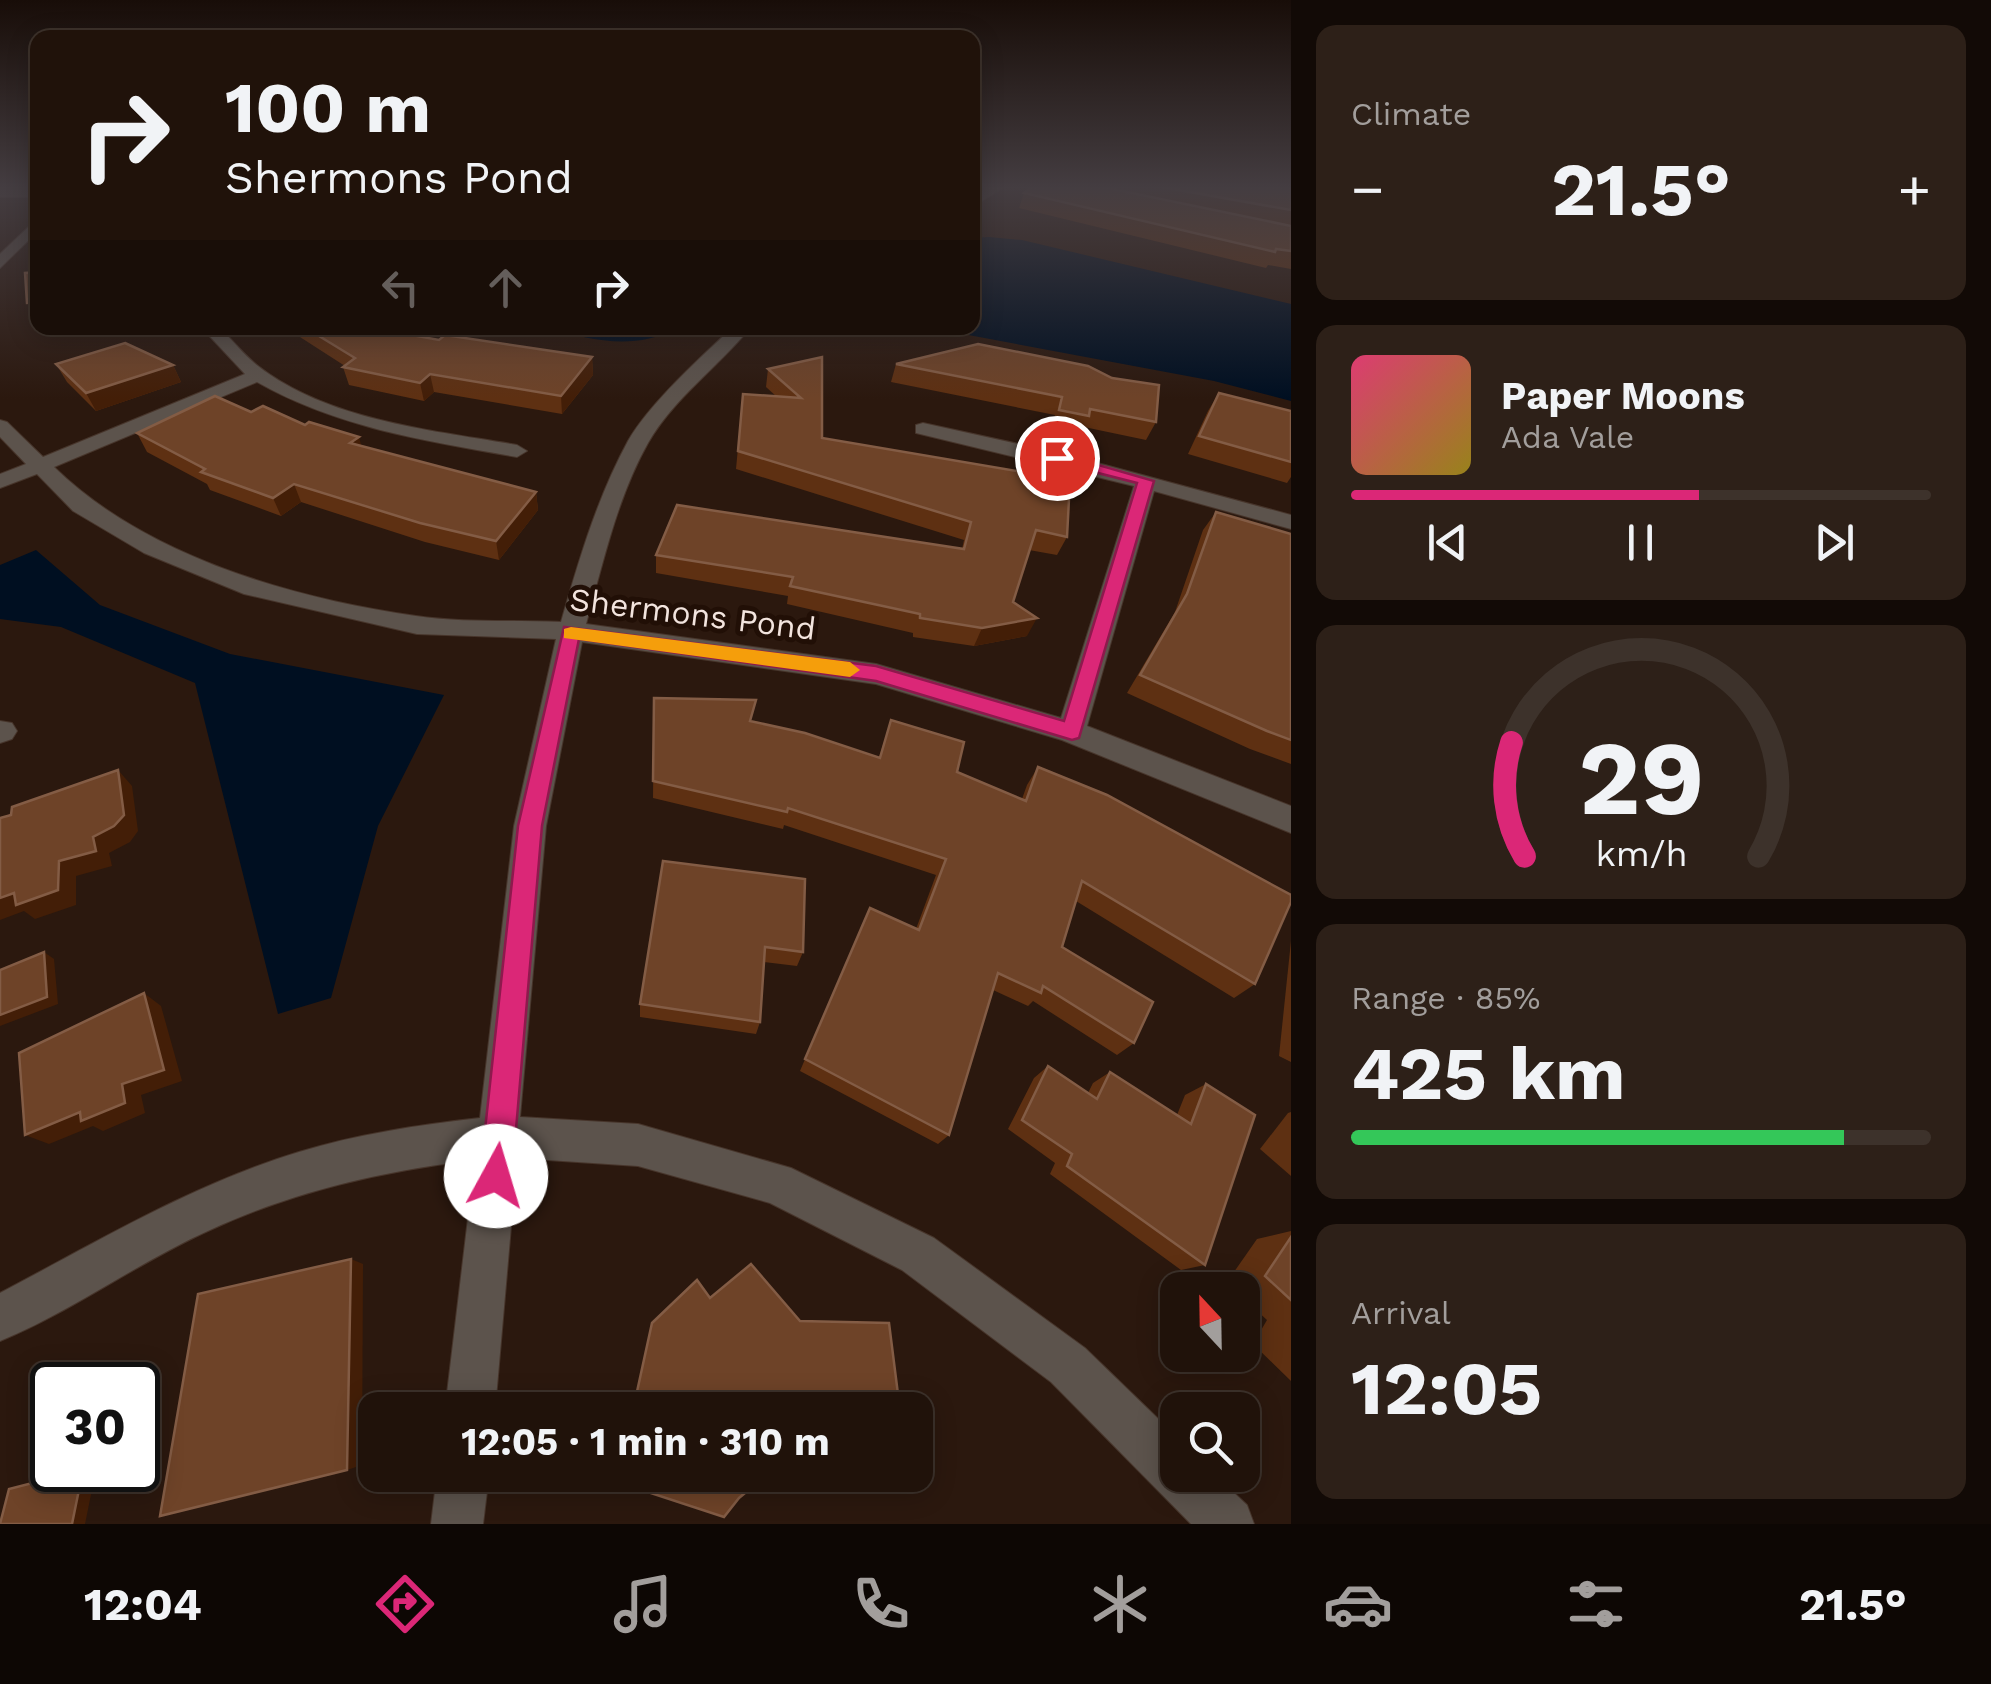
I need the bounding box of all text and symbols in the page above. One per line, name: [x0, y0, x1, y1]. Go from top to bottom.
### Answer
text: 100 m: [225, 67, 431, 149]
icon: right: [60, 70, 190, 200]
text: Climate: [1351, 95, 1471, 133]
text: 21.5°: [1551, 145, 1731, 233]
text: Shermons Pond: [225, 151, 573, 204]
text: −: [1351, 157, 1384, 221]
text: +: [1898, 157, 1931, 221]
icon: left: [373, 260, 428, 315]
icon: ahead: [478, 260, 533, 315]
icon: right: [583, 260, 638, 315]
text: Paper Moons: [1501, 374, 1745, 418]
pin: [1015, 416, 1100, 501]
text: Ada Vale: [1501, 418, 1634, 456]
icon: arrive: [1030, 431, 1085, 486]
icon: previous: [1420, 515, 1475, 570]
icon: pause: [1613, 515, 1668, 570]
icon: next: [1807, 515, 1862, 570]
street label: Shermons Pond: [568, 580, 818, 648]
text: 29: [1578, 717, 1704, 839]
text: km/h: [1595, 833, 1687, 875]
text: Range · 85%: [1351, 979, 1540, 1017]
text: 425 km: [1351, 1029, 1626, 1117]
position arrow: [444, 1124, 548, 1228]
north arrow: [1160, 1272, 1260, 1372]
map controls: [1160, 1272, 1260, 1492]
text: Arrival: [1351, 1294, 1451, 1332]
text: 12:05: [1351, 1344, 1542, 1432]
speed limit sign: 30: [30, 1362, 160, 1492]
button: search: [1160, 1392, 1260, 1492]
text: 12:05 · 1 min · 310 m: [461, 1420, 830, 1464]
icon: directions: [370, 1569, 440, 1639]
icon: music: [608, 1569, 678, 1639]
icon: phone: [846, 1569, 916, 1639]
icon: climate: [1085, 1569, 1155, 1639]
icon: car: [1323, 1569, 1393, 1639]
icon: filters: [1561, 1569, 1631, 1639]
text: 12:04: [84, 1578, 202, 1631]
text: 21.5°: [1799, 1578, 1907, 1631]

